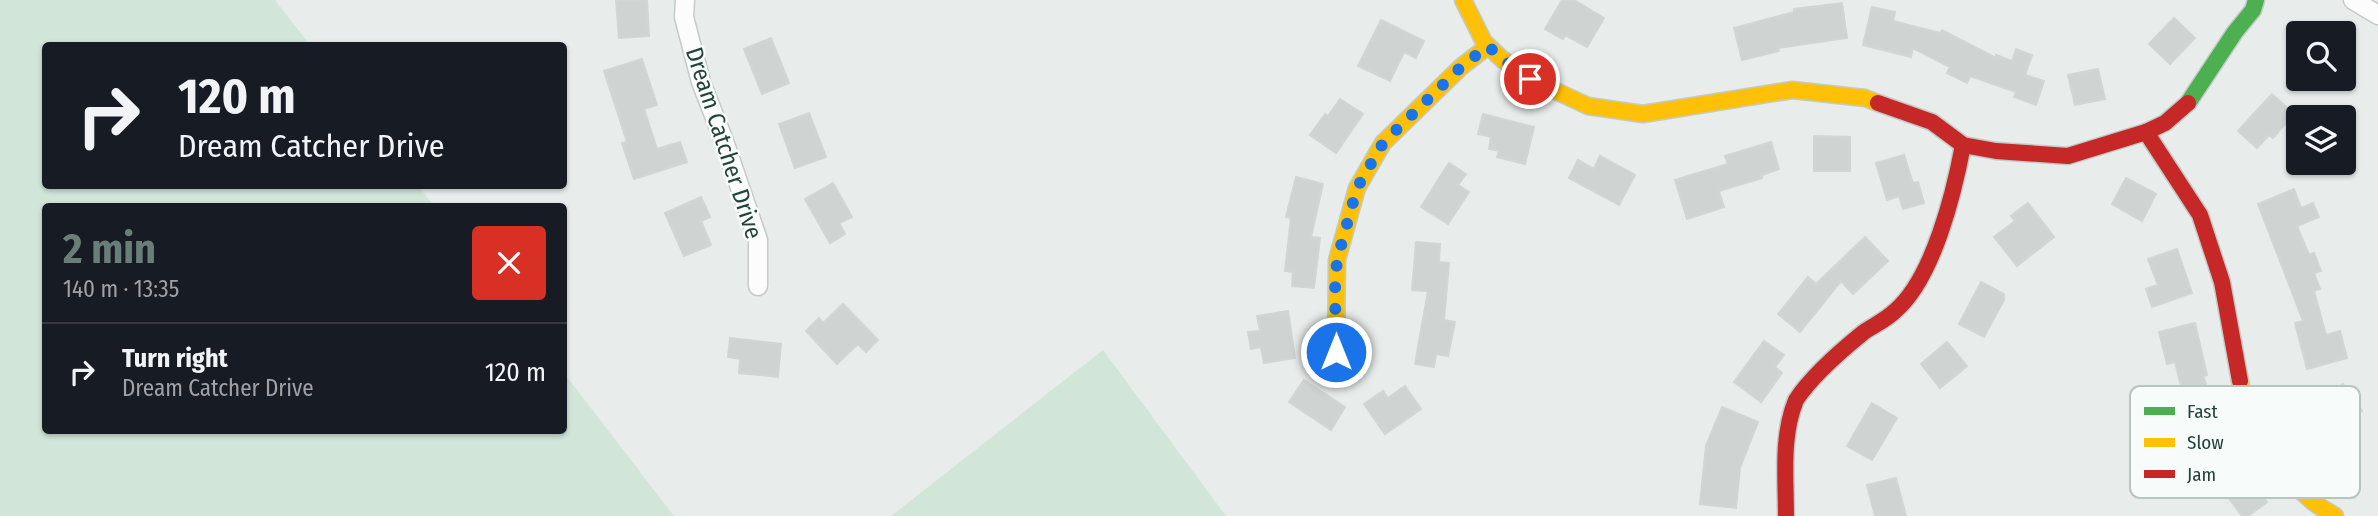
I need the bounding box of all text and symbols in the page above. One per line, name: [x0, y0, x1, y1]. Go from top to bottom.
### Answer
map controls: [2286, 21, 2356, 175]
button: search: [2286, 21, 2356, 91]
street label: Dream Catcher Drive: [680, 44, 768, 242]
pin: [1500, 49, 1560, 109]
icon: arrive: [1511, 60, 1549, 98]
text: 120 m: [178, 67, 296, 126]
icon: right: [63, 70, 154, 161]
button: layers: [2286, 105, 2356, 175]
text: Dream Catcher Drive: [178, 127, 445, 165]
text: 2 min: [63, 224, 156, 274]
button: close: [472, 226, 546, 300]
text: 140 m · 13:35: [63, 275, 179, 303]
position arrow: [1299, 315, 1373, 389]
text: Turn right: [122, 343, 228, 374]
icon: right: [63, 353, 101, 391]
text: 120 m: [485, 357, 546, 388]
text: Dream Catcher Drive: [122, 374, 314, 402]
legend: [2130, 386, 2360, 498]
text: Fast: [2187, 400, 2218, 423]
text: Slow: [2187, 431, 2224, 454]
text: Jam: [2187, 463, 2216, 486]

